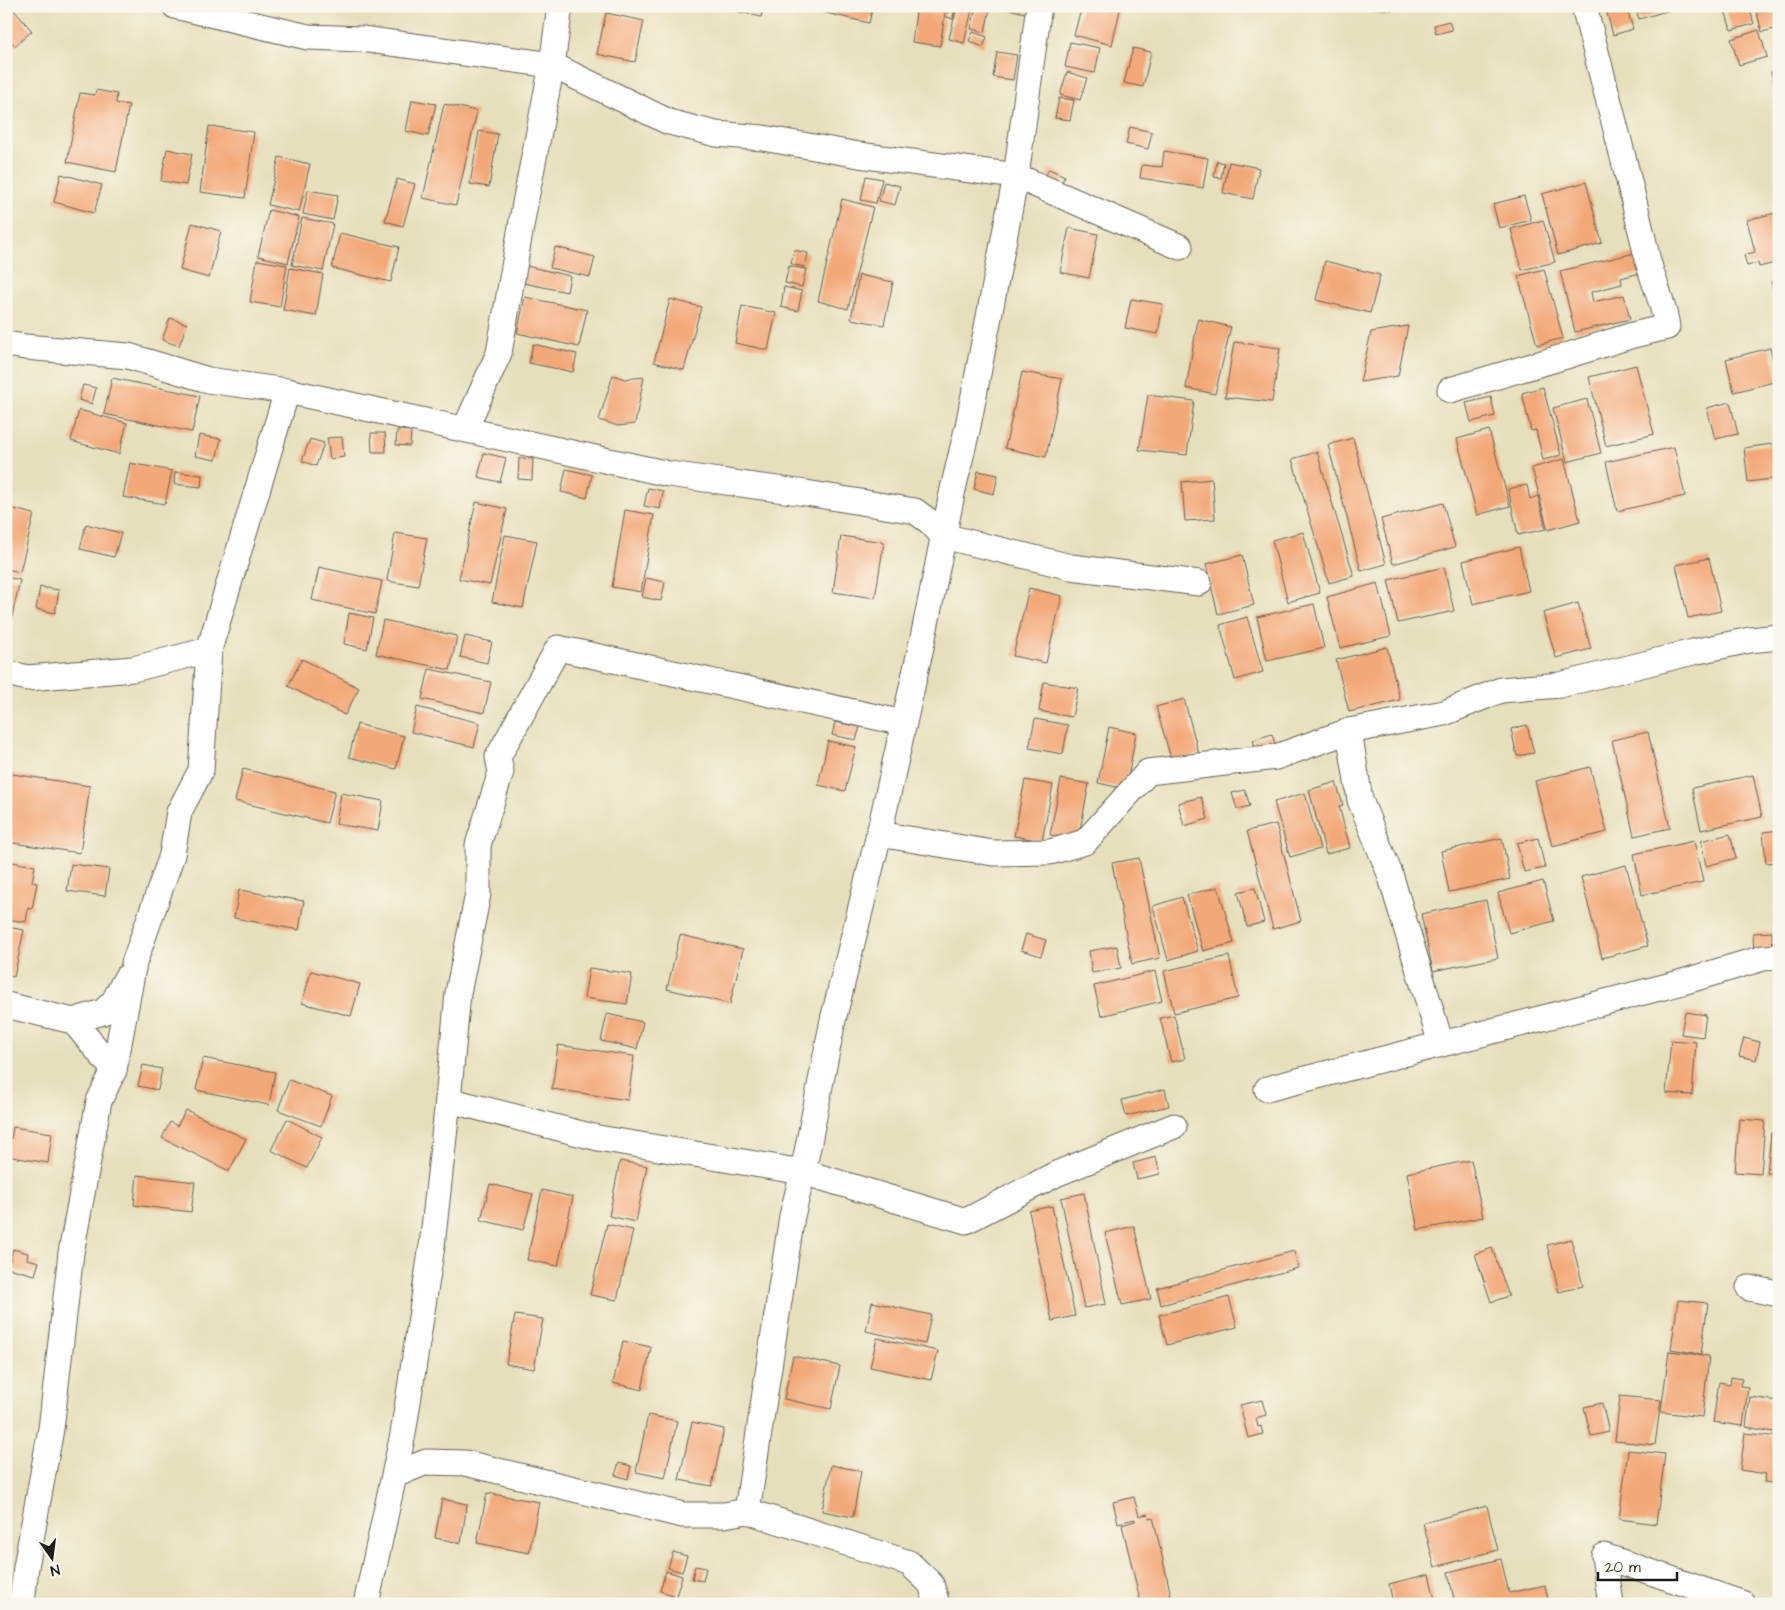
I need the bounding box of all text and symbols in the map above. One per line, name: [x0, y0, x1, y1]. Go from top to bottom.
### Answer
north arrow: [28, 1532, 78, 1582]
scale bar: [1598, 1550, 1676, 1582]
text: 20 m: [1605, 1557, 1641, 1578]
text: N: [48, 1559, 62, 1580]

